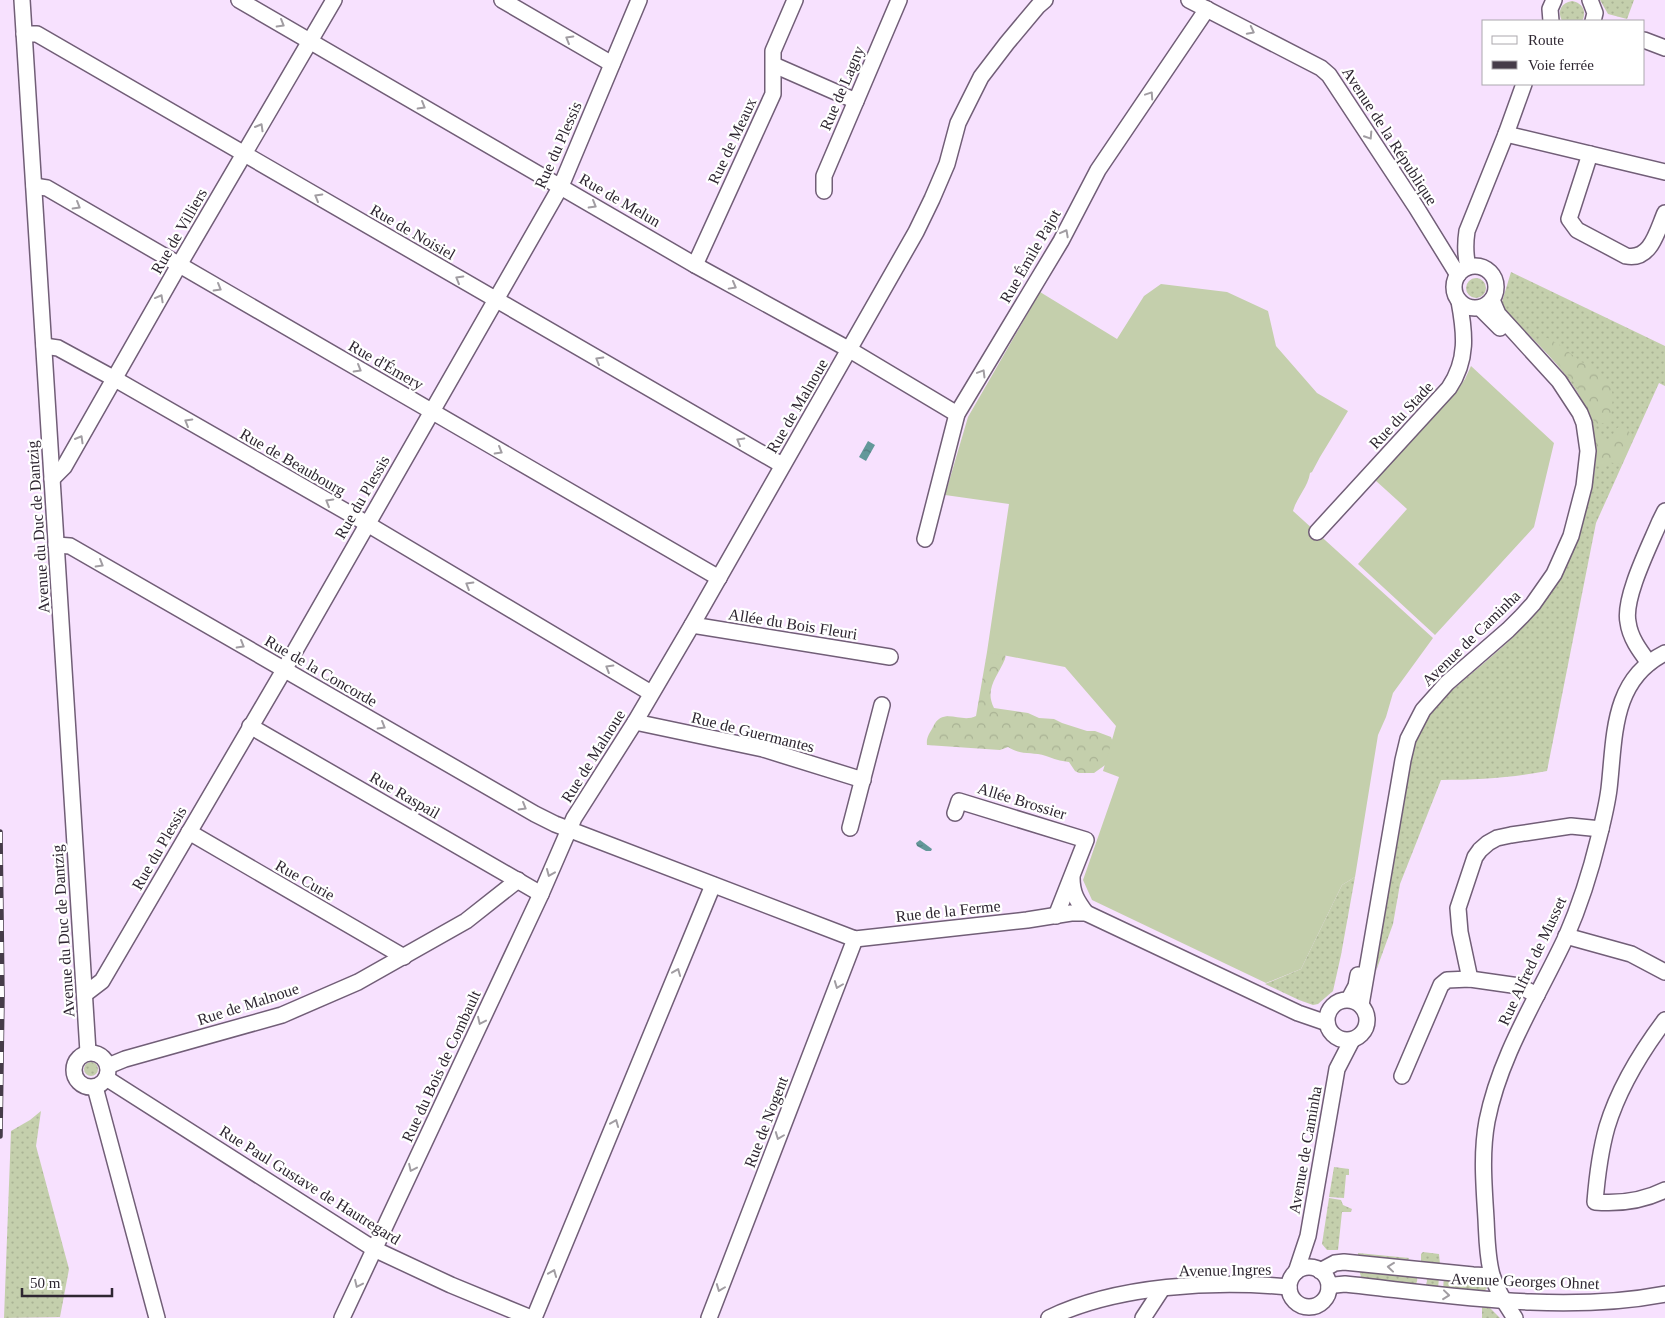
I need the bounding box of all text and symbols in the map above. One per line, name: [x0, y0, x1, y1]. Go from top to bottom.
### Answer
one-way arrow: [276, 18, 285, 28]
legend: [1482, 20, 1645, 85]
one-way arrow: [1246, 25, 1255, 35]
text: Route: [1528, 32, 1564, 48]
one-way arrow: [566, 36, 575, 46]
street label: Rue de Lagny: [817, 43, 868, 133]
text: Voie ferrée: [1528, 57, 1594, 73]
street label: Avenue de la République: [1338, 64, 1441, 209]
one-way arrow: [1144, 91, 1153, 101]
street label: Rue de Meaux: [705, 95, 759, 187]
one-way arrow: [416, 99, 425, 109]
street label: Rue du Plessis: [531, 99, 585, 191]
one-way arrow: [253, 124, 263, 133]
one-way arrow: [1363, 130, 1372, 139]
street label: Rue de Melun: [576, 170, 664, 230]
street label: Rue de Villiers: [148, 185, 210, 277]
one-way arrow: [315, 194, 324, 204]
one-way arrow: [587, 198, 596, 208]
one-way arrow: [72, 199, 81, 209]
street label: Rue de Noisiel: [368, 201, 459, 263]
street label: Rue Émile Pajot: [996, 205, 1065, 306]
one-way arrow: [1059, 229, 1069, 238]
one-way arrow: [455, 275, 464, 285]
one-way arrow: [728, 280, 737, 290]
one-way arrow: [212, 281, 221, 291]
one-way arrow: [154, 294, 164, 303]
street label: Rue d'Émery: [345, 336, 427, 394]
one-way arrow: [596, 356, 605, 366]
street label: Rue de Malnoue: [763, 356, 831, 456]
one-way arrow: [353, 363, 362, 373]
one-way arrow: [976, 369, 986, 378]
street label: Rue du Stade: [1366, 378, 1436, 452]
one-way arrow: [185, 418, 194, 428]
street label: Rue de Beaubourg: [237, 425, 349, 500]
one-way arrow: [74, 436, 84, 445]
one-way arrow: [737, 437, 746, 447]
street label: Avenue du Duc de Dantzig: [23, 440, 54, 614]
one-way arrow: [493, 445, 502, 455]
street label: Rue du Plessis: [331, 452, 393, 542]
one-way arrow: [326, 499, 335, 509]
one-way arrow: [95, 557, 104, 567]
one-way arrow: [466, 581, 475, 591]
street label: Avenue de Caminha: [1419, 587, 1523, 689]
street label: Allée du Bois Fleuri: [727, 605, 859, 643]
street label: Rue de la Concorde: [262, 632, 380, 710]
one-way arrow: [235, 639, 244, 649]
one-way arrow: [605, 665, 614, 675]
street label: Rue de Malnoue: [558, 707, 628, 805]
street label: Rue de Guermantes: [690, 708, 816, 756]
one-way arrow: [376, 720, 385, 730]
street label: Rue Raspail: [367, 768, 443, 823]
street label: Allée Brossier: [976, 779, 1069, 823]
one-way arrow: [518, 800, 527, 810]
street label: Rue du Plessis: [128, 803, 190, 893]
street label: Avenue du Duc de Dantzig: [48, 844, 79, 1018]
street label: Rue Curie: [272, 856, 338, 904]
one-way arrow: [545, 868, 556, 877]
street label: Rue Alfred de Musset: [1495, 893, 1570, 1028]
street label: Rue de la Ferme: [895, 897, 1001, 925]
one-way arrow: [671, 969, 681, 977]
street label: Rue de Malnoue: [195, 980, 301, 1028]
one-way arrow: [834, 980, 844, 989]
street label: Rue du Bois de Combault: [398, 987, 484, 1145]
one-way arrow: [477, 1016, 488, 1025]
street label: Rue de Nogent: [741, 1074, 792, 1170]
street label: Avenue de Caminha: [1285, 1085, 1325, 1215]
one-way arrow: [608, 1119, 619, 1128]
street label: Rue Paul Gustave de Hautregard: [216, 1122, 403, 1249]
one-way arrow: [775, 1132, 785, 1140]
one-way arrow: [408, 1163, 419, 1172]
street label: Avenue Ingres: [1179, 1261, 1271, 1280]
one-way arrow: [1387, 1262, 1395, 1273]
scale bar: [22, 1266, 112, 1298]
one-way arrow: [546, 1269, 557, 1278]
street label: Avenue Georges Ohnet: [1450, 1270, 1600, 1293]
text: 50 m: [30, 1275, 61, 1291]
one-way arrow: [354, 1278, 364, 1287]
one-way arrow: [716, 1283, 726, 1292]
one-way arrow: [1443, 1289, 1451, 1300]

